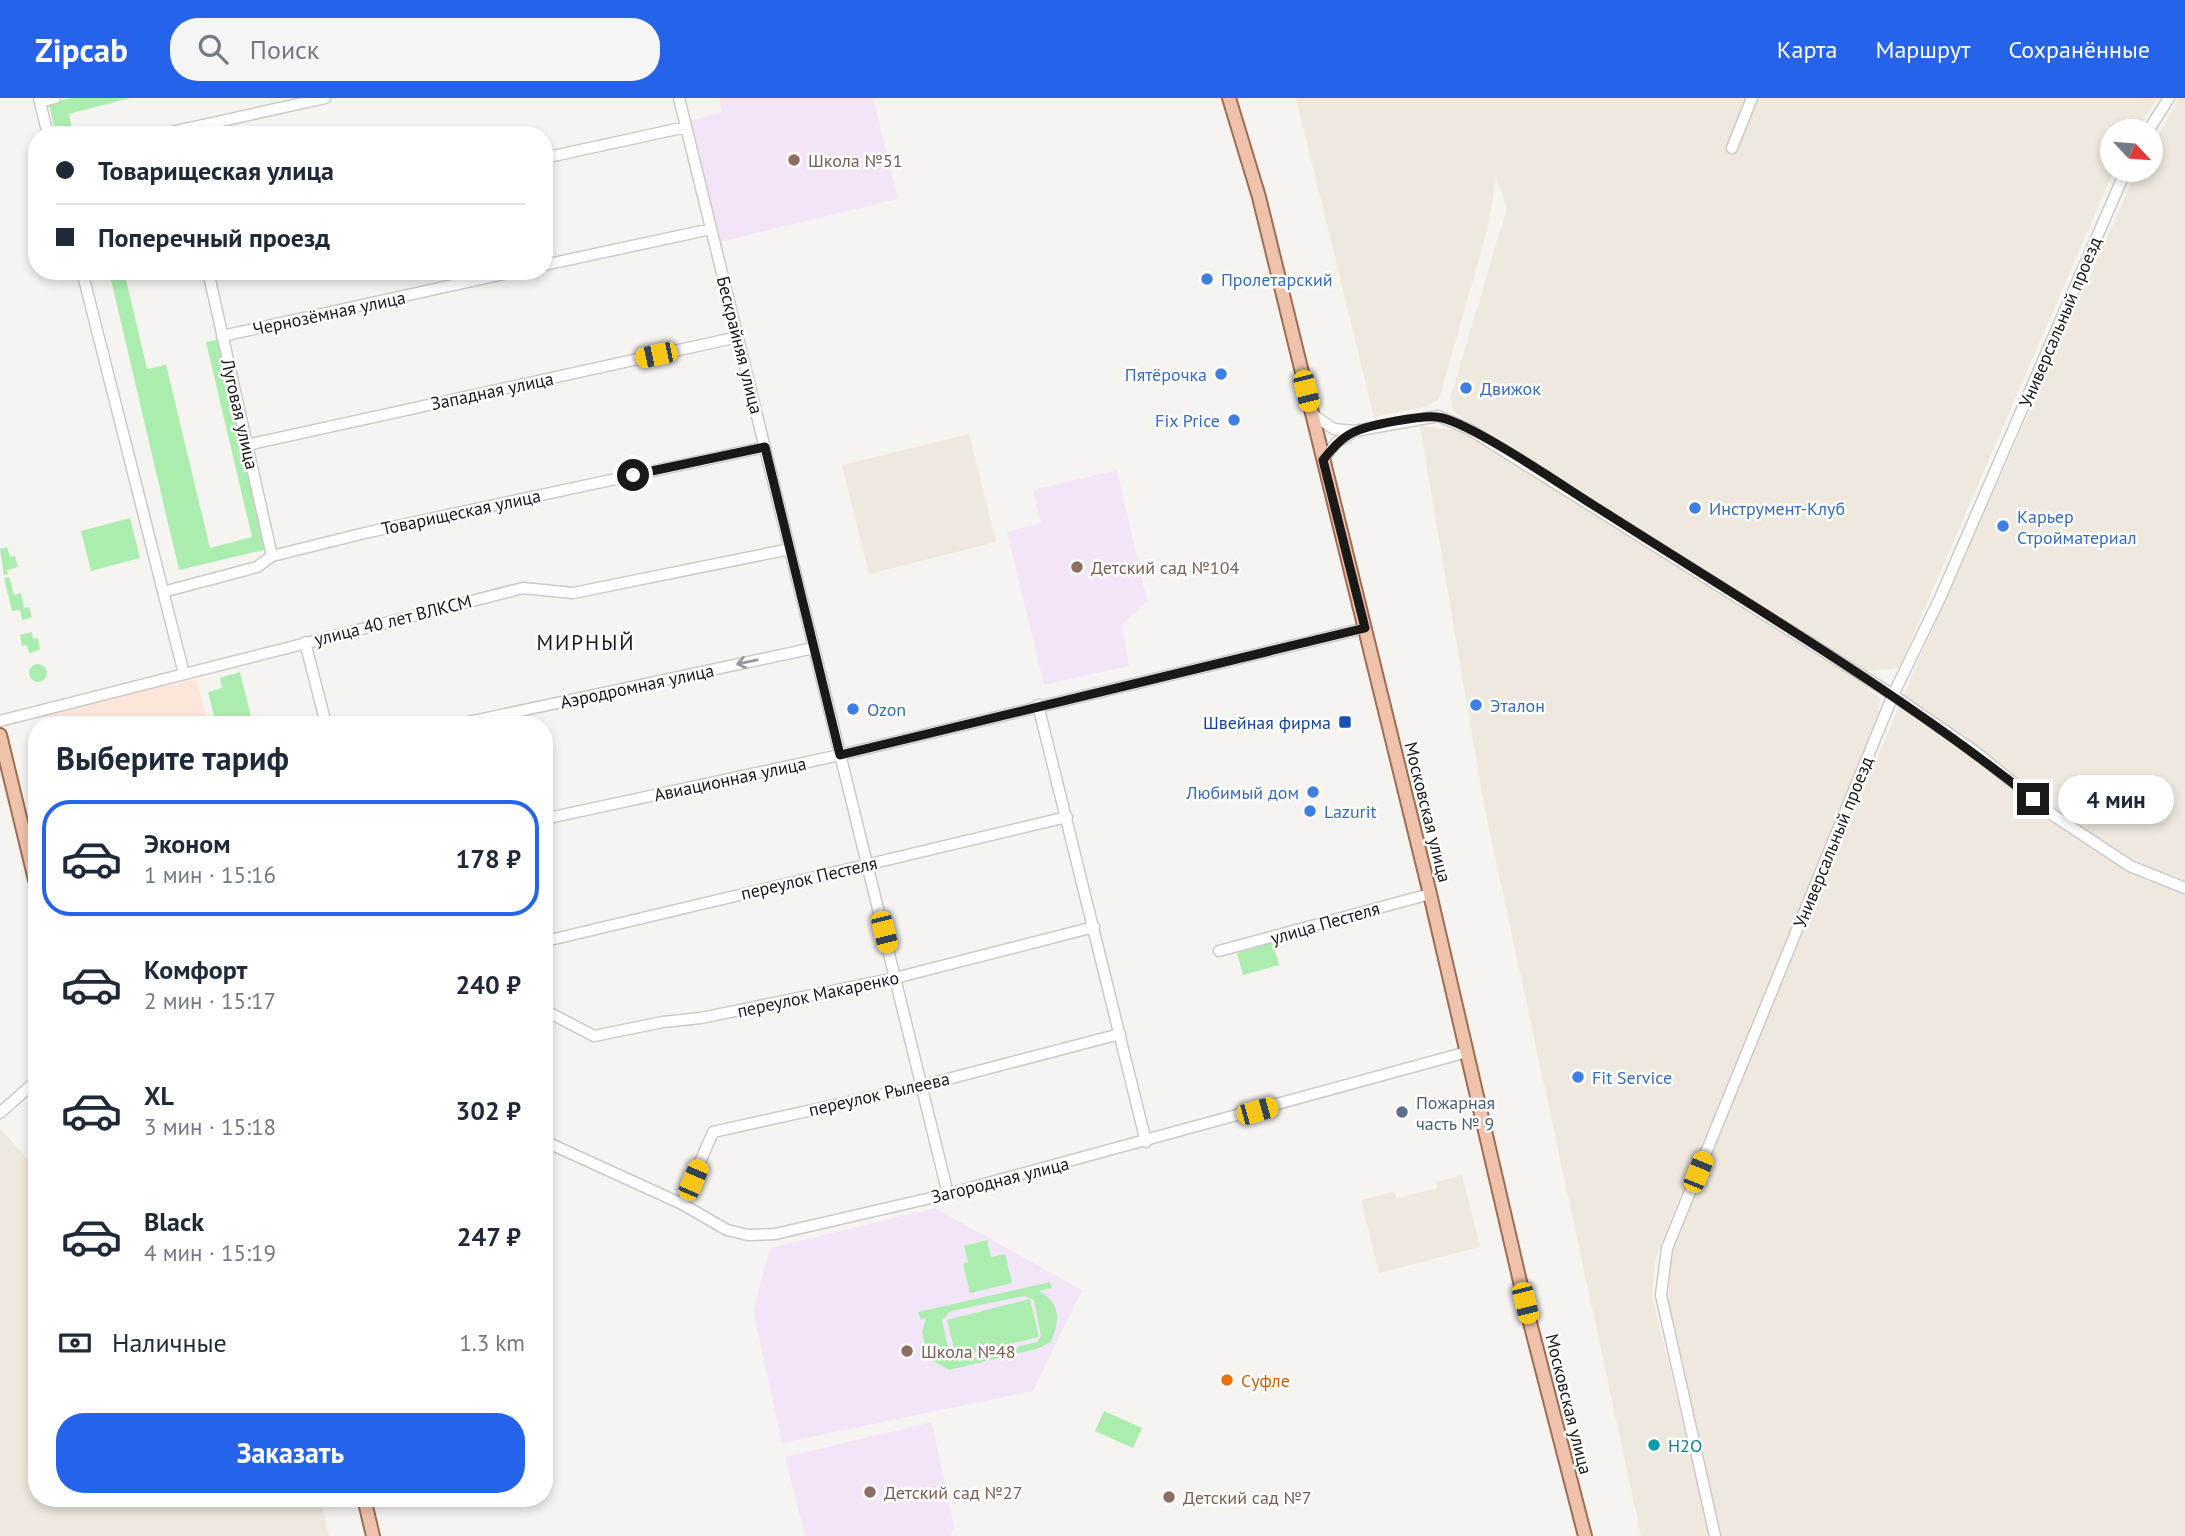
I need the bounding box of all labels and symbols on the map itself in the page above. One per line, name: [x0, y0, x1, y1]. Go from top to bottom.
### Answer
north arrow: [2100, 119, 2163, 182]
place label: Школа №51: [808, 149, 903, 172]
marker: Школа №51: [786, 152, 802, 168]
street label: Универсальный проезд: [2014, 233, 2106, 411]
place label: Пролетарский: [1221, 268, 1333, 291]
marker: Пролетарский: [1199, 271, 1215, 287]
street label: Бескрайняя улица: [712, 274, 768, 416]
street label: Чернозёмная улица: [250, 286, 408, 340]
car: [634, 340, 679, 370]
street label: Луговая улица: [216, 356, 264, 471]
place label: Пятёрочка: [1125, 363, 1207, 386]
marker: Пятёрочка: [1213, 366, 1229, 382]
street label: Западная улица: [429, 367, 555, 415]
car: [1291, 368, 1322, 414]
place label: Движок: [1480, 377, 1541, 400]
marker: Движок: [1458, 380, 1474, 396]
place label: Fix Price: [1155, 409, 1220, 432]
marker: Fix Price: [1226, 412, 1242, 428]
route start: [617, 459, 649, 491]
street label: Товарищеская улица: [379, 484, 543, 540]
place label: Инструмент-Клуб: [1709, 497, 1845, 520]
marker: Инструмент-Клуб: [1687, 500, 1703, 516]
place label: Карьер Стройматериал: [2017, 505, 2137, 549]
marker: Карьер Стройматериал: [1995, 518, 2011, 534]
place label: Детский сад №104: [1091, 556, 1239, 579]
marker: Детский сад №104: [1069, 559, 1085, 575]
street label: улица 40 лет ВЛКСМ: [312, 589, 474, 651]
district label: МИРНЫЙ: [536, 629, 636, 656]
one-way arrow: [736, 656, 759, 670]
street label: Аэродромная улица: [558, 658, 716, 714]
place label: Эталон: [1490, 694, 1545, 717]
marker: Эталон: [1468, 697, 1484, 713]
place label: Ozon: [867, 698, 906, 721]
marker: Ozon: [845, 701, 861, 717]
place label: Швейная фирма: [1203, 711, 1331, 734]
marker: Швейная фирма: [1337, 714, 1353, 730]
street label: Московская улица: [1399, 739, 1457, 885]
street label: Авиационная улица: [652, 752, 808, 806]
street label: Универсальный проезд: [1788, 753, 1878, 931]
callout: 4 мин: [2058, 774, 2173, 824]
place label: Любимый дом: [1185, 781, 1299, 804]
route end: [2017, 783, 2049, 815]
marker: Любимый дом: [1305, 784, 1321, 800]
place label: Lazurit: [1324, 800, 1377, 823]
marker: Lazurit: [1302, 803, 1318, 819]
street label: переулок Пестеля: [738, 851, 880, 905]
street label: улица Пестеля: [1268, 896, 1382, 950]
car: [869, 909, 900, 955]
street label: переулок Макаренко: [735, 966, 901, 1022]
place label: Fit Service: [1592, 1066, 1672, 1089]
street label: переулок Рылеева: [806, 1067, 952, 1121]
marker: Fit Service: [1570, 1069, 1586, 1085]
place label: Пожарная часть № 9: [1416, 1091, 1495, 1135]
car: [1234, 1095, 1281, 1127]
marker: Пожарная часть № 9: [1394, 1104, 1410, 1120]
car: [1681, 1149, 1716, 1195]
street label: Загородная улица: [929, 1152, 1071, 1208]
car: [676, 1157, 711, 1203]
car: [1510, 1280, 1541, 1326]
street label: Московская улица: [1540, 1331, 1598, 1477]
place label: Школа №48: [921, 1340, 1016, 1363]
marker: Школа №48: [899, 1343, 915, 1359]
place label: Суфле: [1241, 1369, 1290, 1392]
marker: Суфле: [1219, 1372, 1235, 1388]
place label: Н2О: [1668, 1434, 1702, 1457]
marker: Н2О: [1646, 1437, 1662, 1453]
place label: Детский сад №27: [884, 1481, 1022, 1504]
marker: Детский сад №27: [862, 1484, 878, 1500]
place label: Детский сад №7: [1183, 1486, 1312, 1509]
marker: Детский сад №7: [1161, 1489, 1177, 1505]

